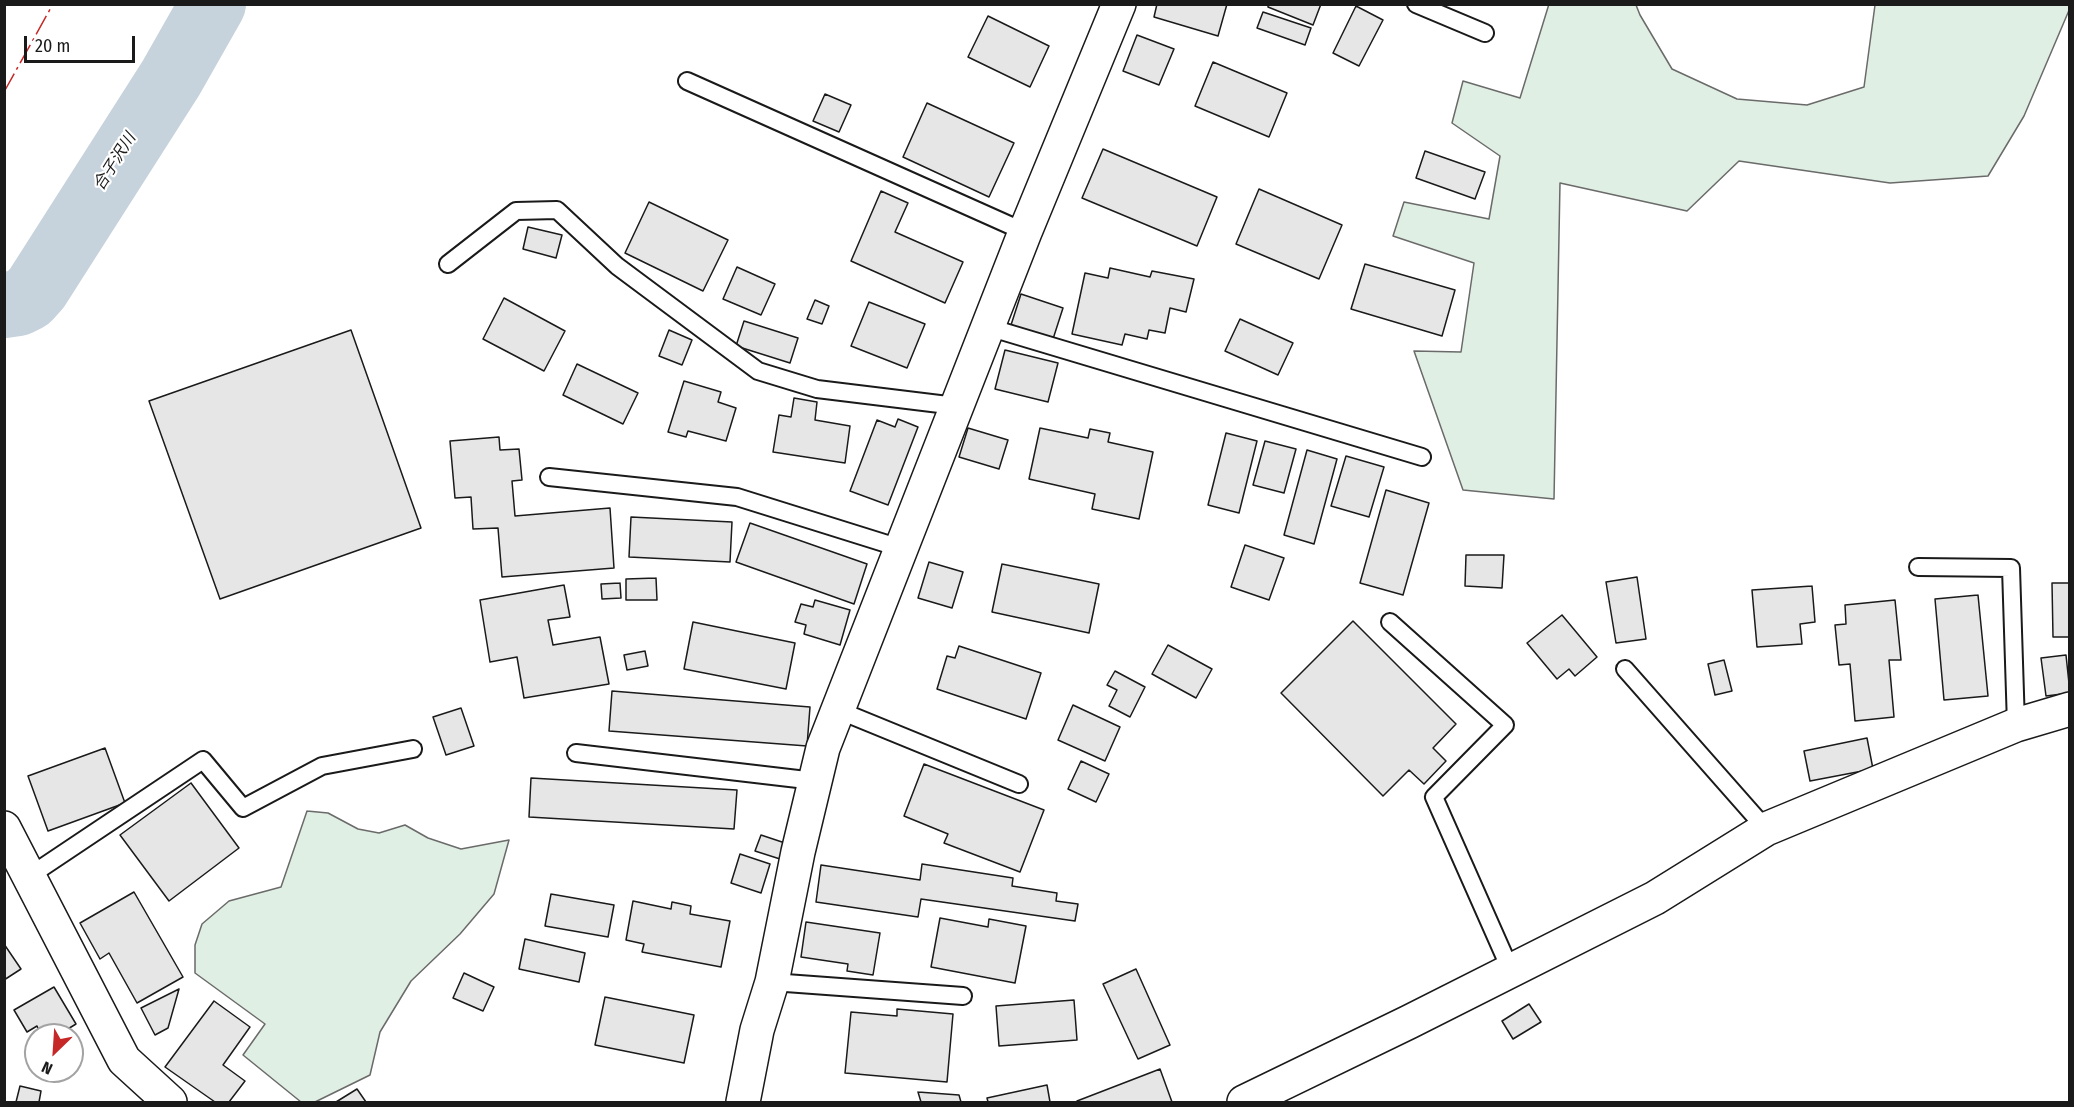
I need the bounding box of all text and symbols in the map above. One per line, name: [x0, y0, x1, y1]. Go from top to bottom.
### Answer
scale bar: [27, 24, 138, 62]
text: 20 m: [35, 35, 70, 57]
water label: 合子沢川: [90, 130, 140, 194]
north arrow: [24, 1023, 84, 1083]
text: N: [39, 1057, 55, 1079]

